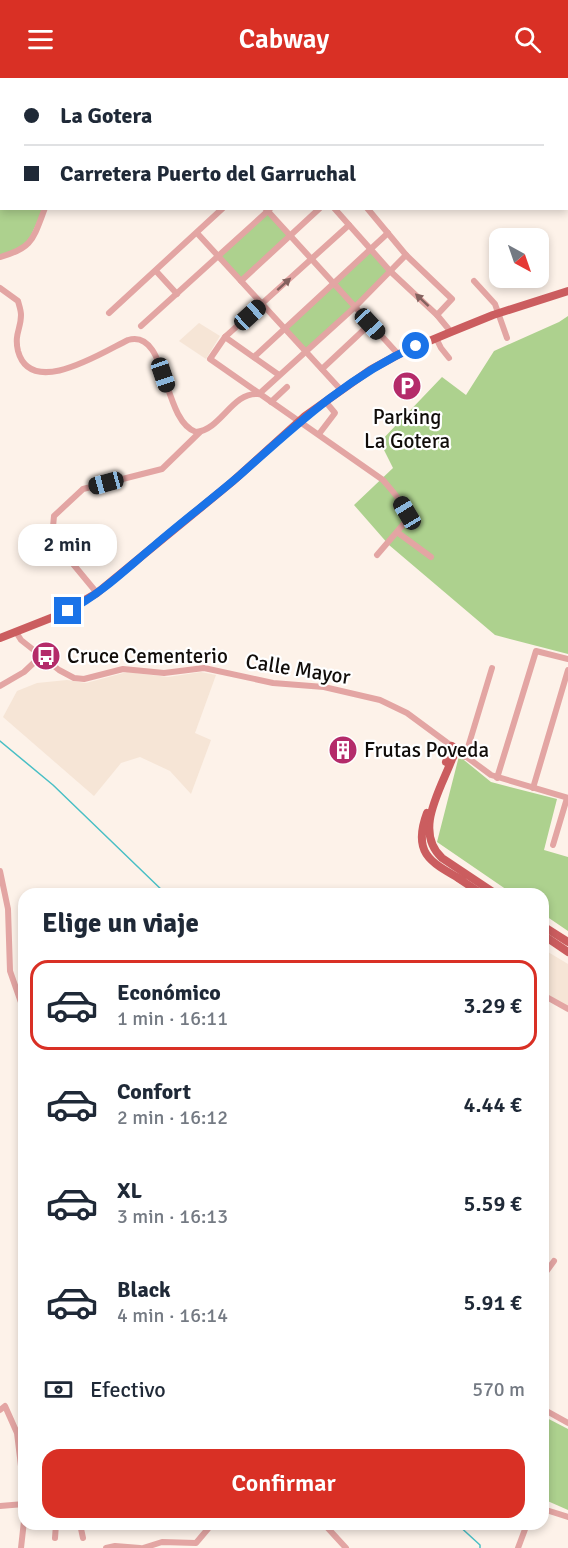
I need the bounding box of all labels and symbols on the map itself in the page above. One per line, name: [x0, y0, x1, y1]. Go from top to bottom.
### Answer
north arrow: [489, 228, 549, 288]
one-way arrow: [276, 278, 291, 291]
one-way arrow: [415, 294, 429, 308]
car: [231, 296, 269, 334]
car: [351, 305, 389, 343]
route start: [402, 332, 429, 359]
car: [149, 355, 177, 395]
parking icon: Parking La Gotera: [391, 370, 423, 402]
place label: Parking La Gotera: [364, 404, 450, 454]
car: [86, 470, 126, 496]
car: [390, 493, 424, 533]
callout: 2 min: [19, 524, 118, 566]
route end: [54, 597, 81, 624]
bus stop icon: Cruce Cementerio: [30, 640, 62, 672]
place label: Cruce Cementerio: [67, 643, 228, 669]
street label: Calle Mayor: [244, 648, 353, 690]
building icon: Frutas Poveda: [327, 734, 359, 766]
place label: Frutas Poveda: [364, 737, 489, 763]

